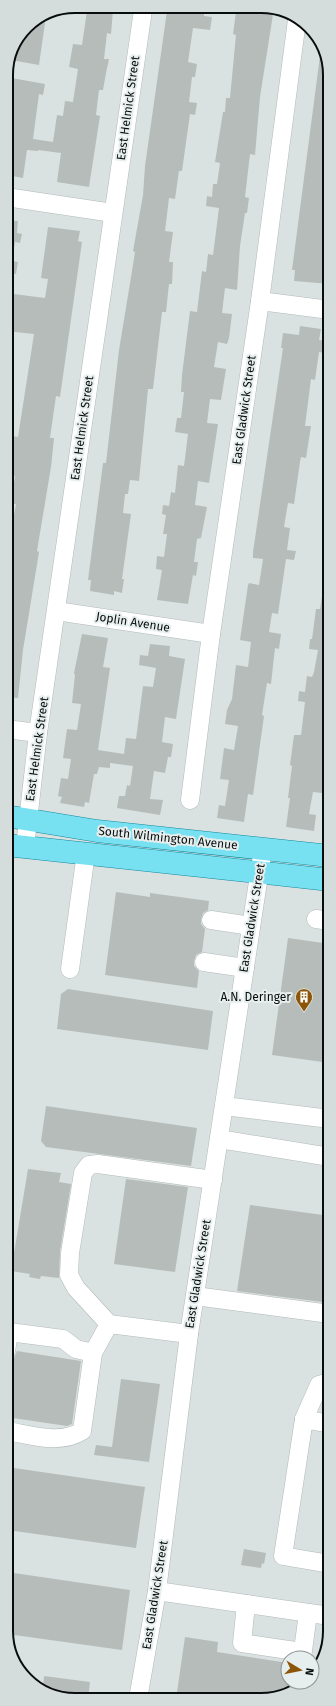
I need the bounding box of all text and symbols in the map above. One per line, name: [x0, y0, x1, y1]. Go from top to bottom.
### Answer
street label: East Helmick Street: [114, 54, 142, 161]
street label: East Gladwick Street: [229, 354, 259, 466]
street label: East Helmick Street: [68, 374, 96, 481]
street label: Joplin Avenue: [95, 609, 171, 635]
street label: East Helmick Street: [23, 695, 51, 802]
street label: South Wilmington Avenue: [98, 824, 238, 852]
street label: East Gladwick Street: [236, 862, 268, 973]
building icon: A.N. Deringer: [294, 987, 314, 1012]
place label: A.N. Deringer: [220, 990, 291, 1004]
street label: East Gladwick Street: [182, 1218, 214, 1329]
street label: East Gladwick Street: [139, 1539, 171, 1650]
north arrow: [280, 1650, 320, 1690]
text: N: [302, 1667, 316, 1676]

